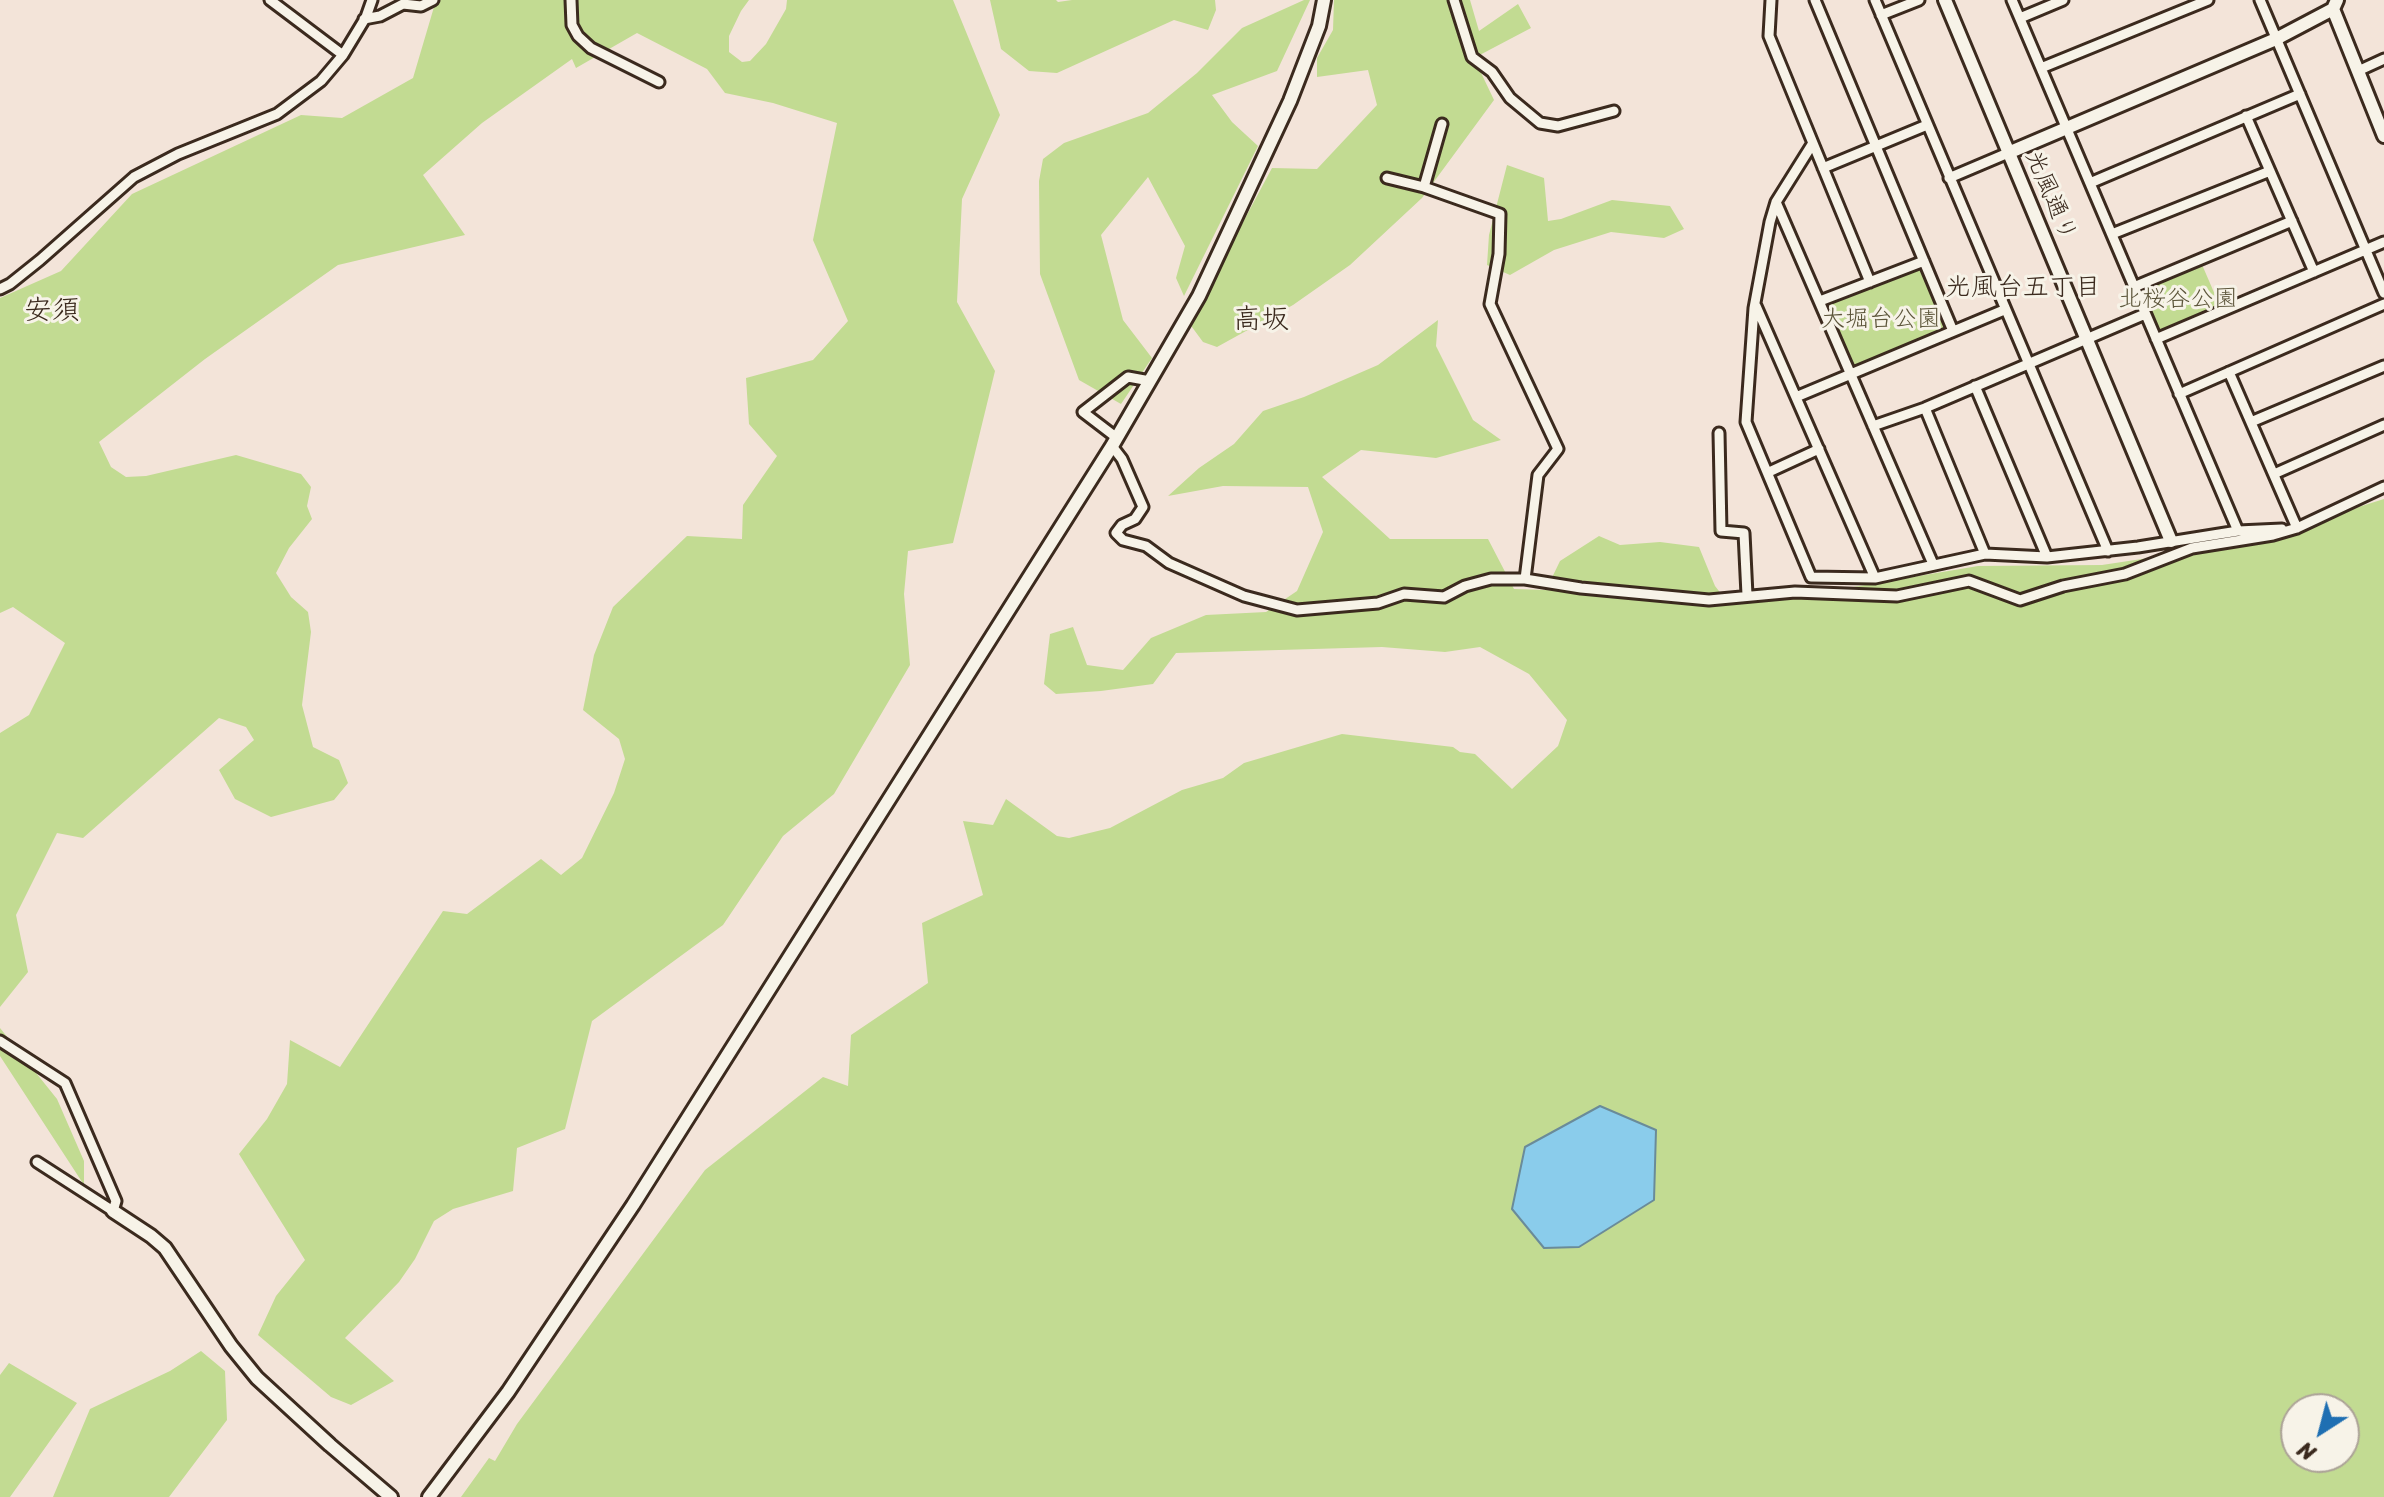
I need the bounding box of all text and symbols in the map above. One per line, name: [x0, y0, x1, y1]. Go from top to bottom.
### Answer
street label: 光風通り: [2018, 146, 2082, 246]
district label: 光風台五丁目: [1945, 272, 2101, 304]
park label: 北桜谷公園: [2118, 286, 2238, 314]
district label: 安須: [24, 295, 80, 329]
district label: 高坂: [1233, 304, 1289, 338]
park label: 大堀台公園: [1821, 306, 1941, 334]
north arrow: [2280, 1393, 2360, 1473]
text: N: [2289, 1431, 2324, 1471]

